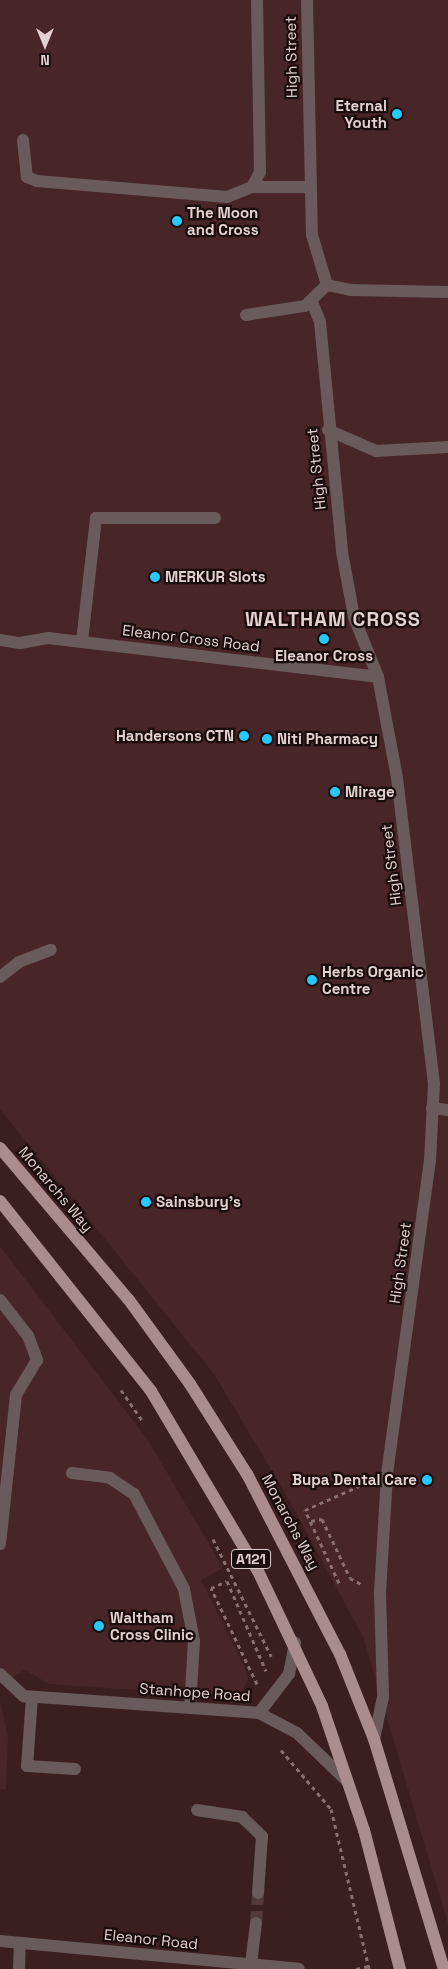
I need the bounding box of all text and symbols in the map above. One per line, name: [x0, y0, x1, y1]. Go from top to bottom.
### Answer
street label: High Street: [281, 16, 301, 98]
north arrow: [20, 20, 70, 70]
text: N: [40, 51, 50, 69]
place label: Eternal Youth: [336, 96, 387, 131]
marker: Eternal Youth: [391, 108, 403, 120]
place label: The Moon and Cross: [187, 203, 259, 238]
marker: The Moon and Cross: [171, 215, 183, 227]
street label: High Street: [303, 427, 329, 511]
place label: MERKUR Slots: [165, 568, 265, 586]
marker: MERKUR Slots: [149, 571, 161, 583]
district label: WALTHAM CROSS: [243, 607, 423, 631]
street label: Eleanor Cross Road: [121, 621, 261, 655]
marker: Eleanor Cross: [318, 633, 330, 645]
place label: Eleanor Cross: [275, 647, 373, 665]
place label: Handersons CTN: [116, 727, 234, 745]
marker: Handersons CTN: [238, 730, 250, 742]
place label: Niti Pharmacy: [277, 730, 378, 748]
marker: Niti Pharmacy: [261, 733, 273, 745]
place label: Mirage: [345, 783, 395, 801]
marker: Mirage: [329, 786, 341, 798]
street label: High Street: [377, 823, 405, 907]
place label: Herbs Organic Centre: [322, 962, 424, 997]
marker: Herbs Organic Centre: [306, 974, 318, 986]
street label: Monarchs Way: [15, 1143, 97, 1235]
place label: Sainsbury's: [156, 1193, 241, 1211]
marker: Sainsbury's: [140, 1196, 152, 1208]
street label: High Street: [385, 1221, 415, 1305]
street label: Monarchs Way: [258, 1471, 324, 1573]
place label: Bupa Dental Care: [292, 1471, 417, 1489]
marker: Bupa Dental Care: [421, 1474, 433, 1486]
road number: A121: [231, 1548, 271, 1570]
place label: Waltham Cross Clinic: [110, 1608, 194, 1643]
marker: Waltham Cross Clinic: [92, 1619, 106, 1633]
street label: Stanhope Road: [139, 1679, 251, 1705]
street label: Eleanor Road: [103, 1925, 199, 1953]

